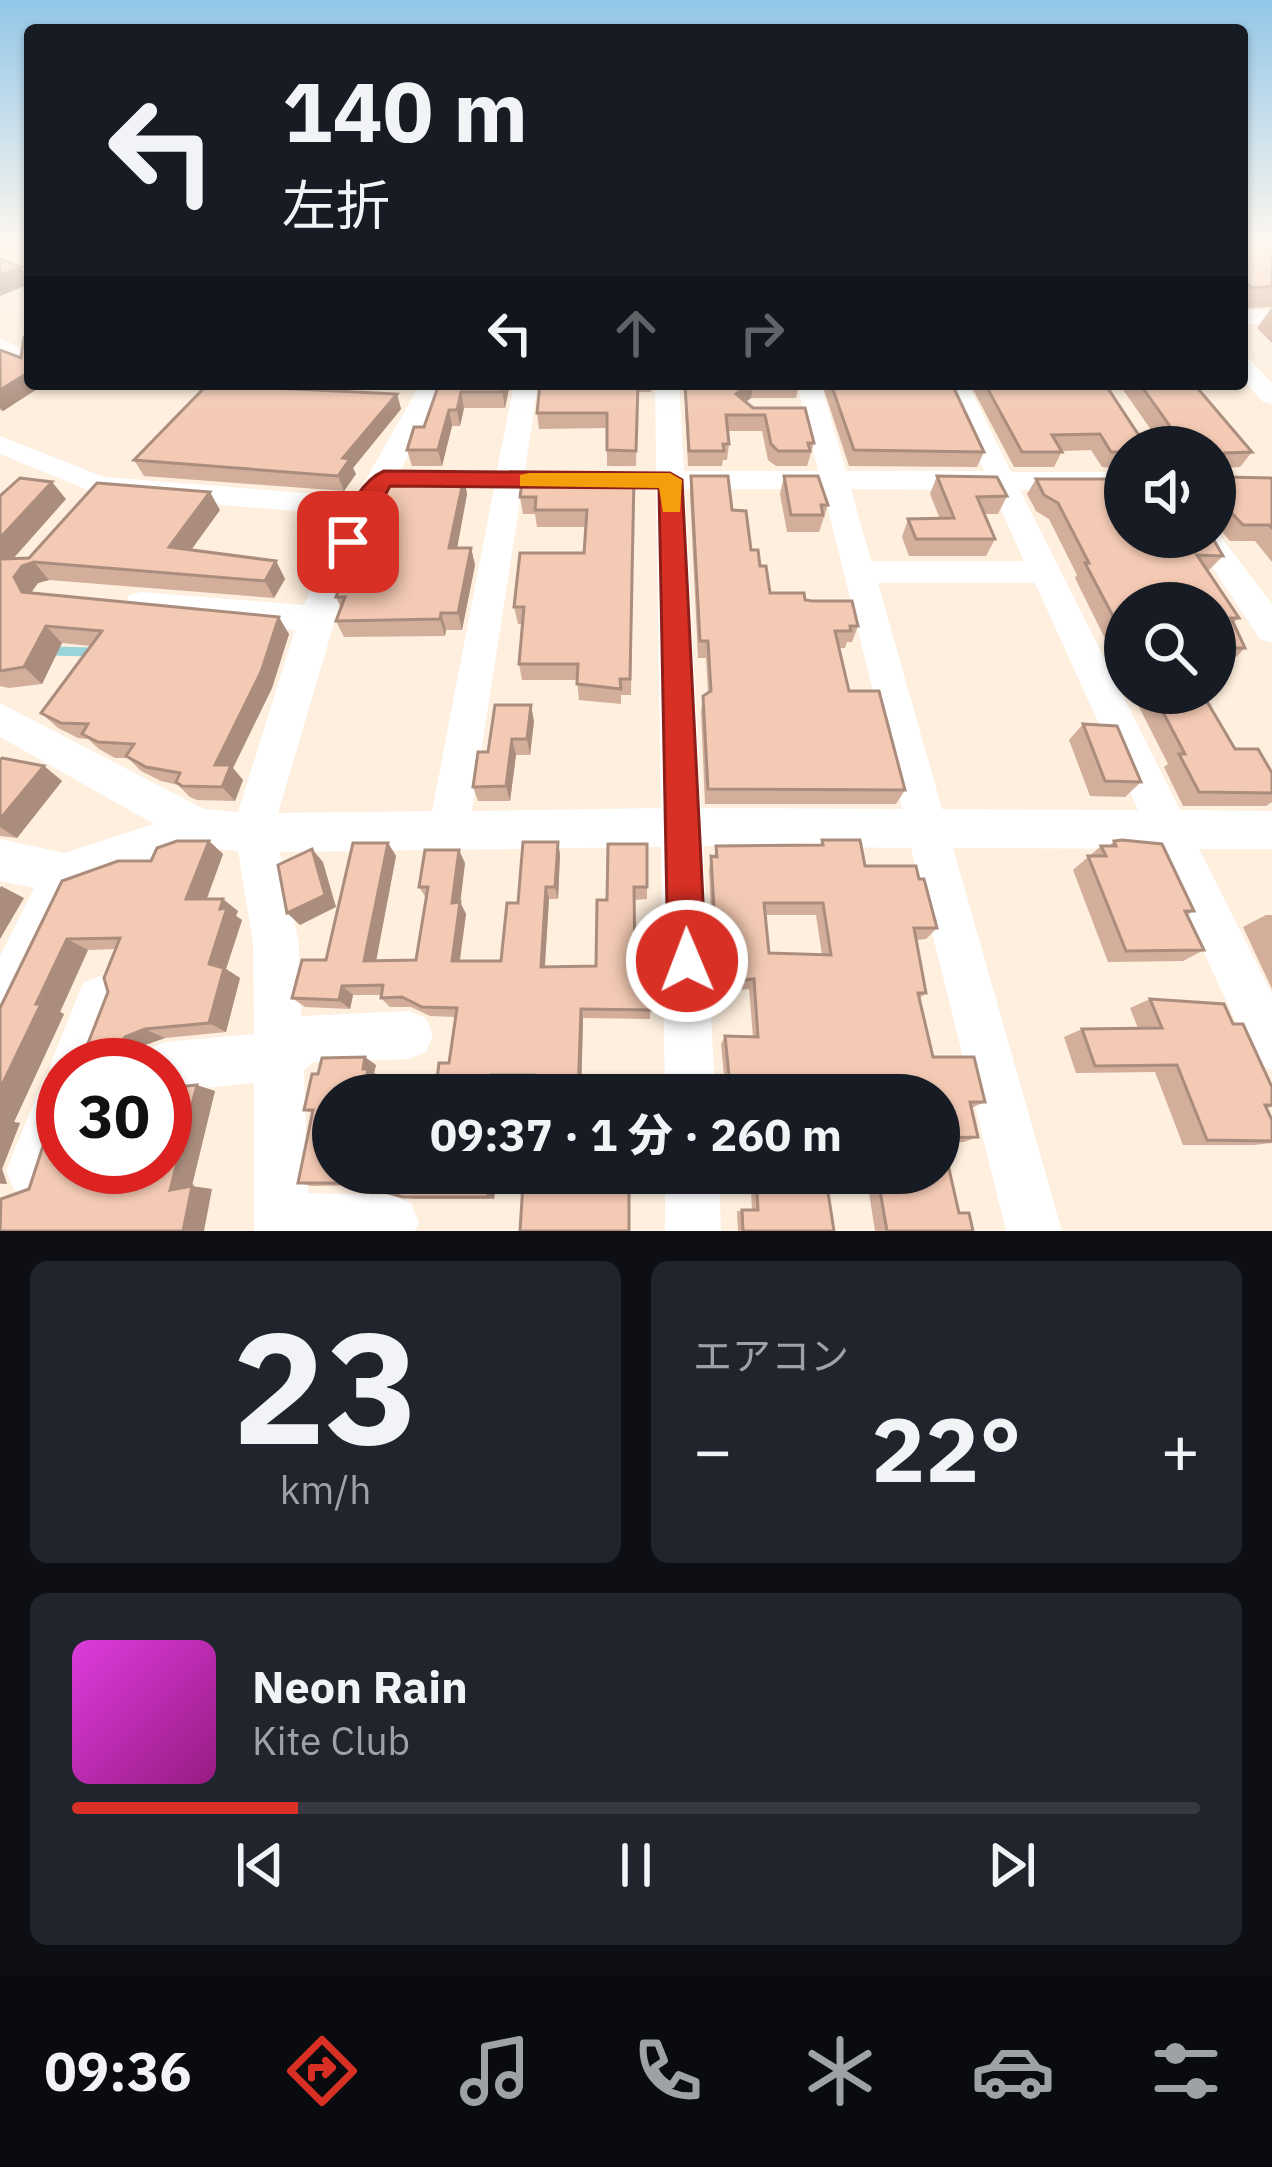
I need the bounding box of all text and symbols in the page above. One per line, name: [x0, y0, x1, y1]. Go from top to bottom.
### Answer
text: 140 m: [282, 56, 528, 165]
icon: left: [84, 72, 240, 228]
text: 左折: [282, 170, 390, 240]
icon: left: [477, 300, 543, 366]
icon: ahead: [603, 300, 669, 366]
icon: right: [729, 300, 795, 366]
map controls: [1104, 426, 1236, 714]
button: sound: [1104, 426, 1236, 558]
pin: [297, 491, 399, 593]
icon: arrive: [315, 509, 381, 575]
button: search: [1104, 582, 1236, 714]
position arrow: [624, 898, 750, 1024]
speed limit sign: 30: [36, 1038, 192, 1194]
text: 09:37 · 1 分 · 260 m: [430, 1105, 842, 1163]
text: 23: [232, 1284, 419, 1487]
text: エアコン: [693, 1330, 849, 1381]
text: 22°: [871, 1390, 1022, 1507]
text: −: [693, 1406, 733, 1492]
text: +: [1160, 1406, 1200, 1492]
text: km/h: [280, 1464, 371, 1515]
text: Neon Rain: [252, 1657, 468, 1715]
text: Kite Club: [252, 1715, 410, 1766]
icon: previous: [227, 1832, 293, 1898]
icon: pause: [603, 1832, 669, 1898]
icon: next: [979, 1832, 1045, 1898]
icon: directions: [280, 2029, 364, 2113]
icon: music: [453, 2029, 537, 2113]
icon: phone: [626, 2029, 710, 2113]
icon: climate: [798, 2029, 882, 2113]
icon: car: [971, 2029, 1055, 2113]
icon: filters: [1144, 2029, 1228, 2113]
text: 09:36: [44, 2036, 192, 2106]

